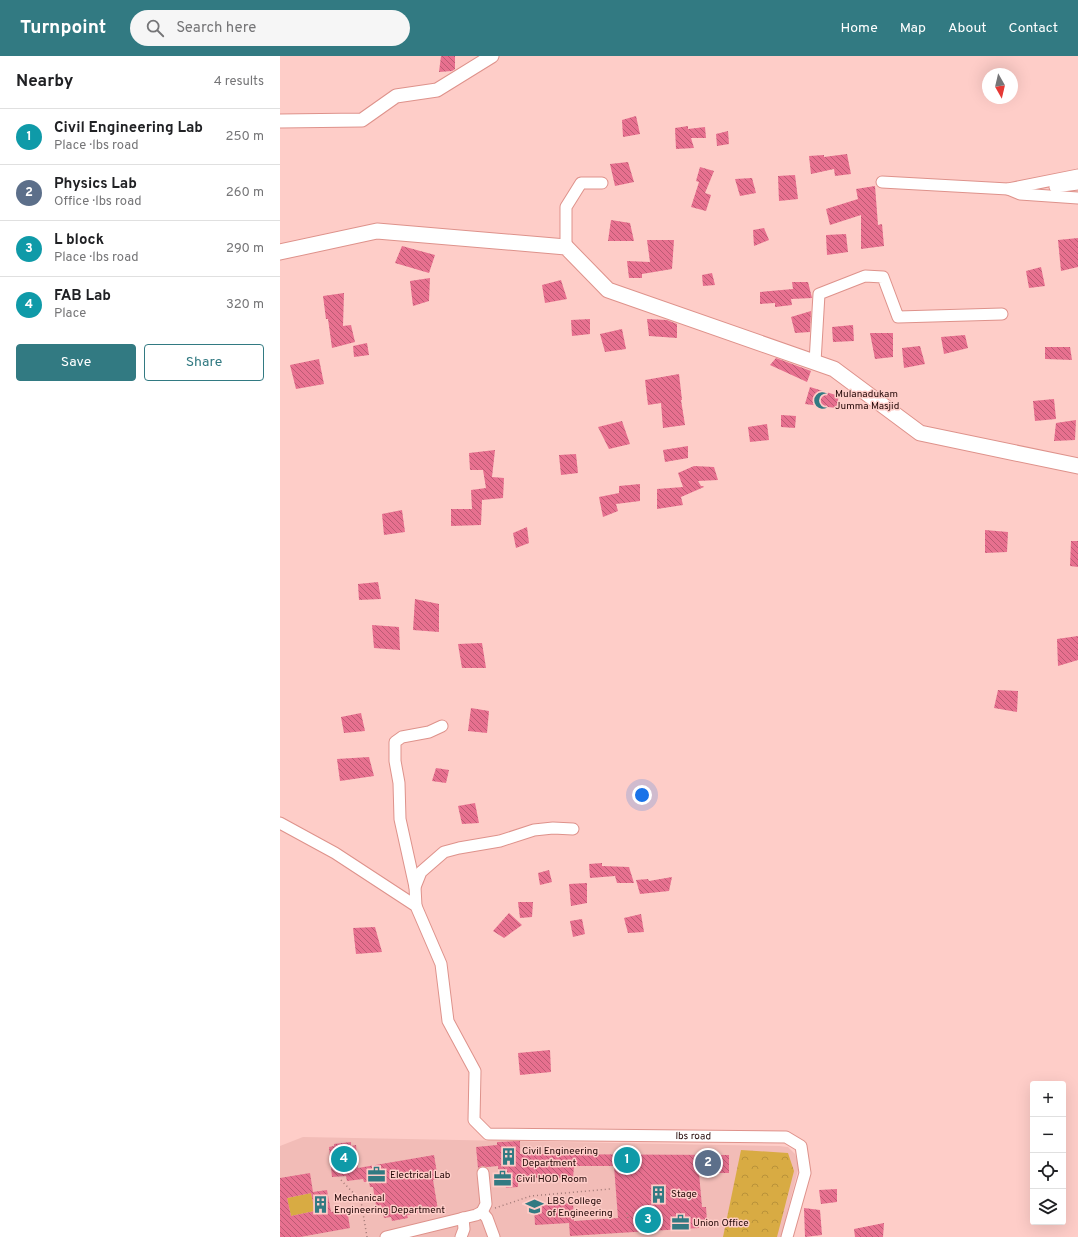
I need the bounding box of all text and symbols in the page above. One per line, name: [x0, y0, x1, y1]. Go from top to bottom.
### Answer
search box: [130, 10, 410, 46]
text: Turnpoint: [20, 16, 106, 40]
icon: search: [144, 17, 166, 39]
text: Search here: [176, 19, 256, 38]
text: Home: [841, 20, 878, 37]
text: Map: [900, 20, 926, 37]
text: About: [948, 20, 987, 37]
text: Contact: [1009, 20, 1058, 37]
north arrow: [982, 68, 1018, 104]
text: Nearby: [16, 71, 73, 93]
text: 4 results: [214, 74, 264, 90]
text: Civil Engineering Lab: [54, 119, 203, 138]
text: 1: [26, 129, 32, 145]
text: 250 m: [226, 129, 264, 145]
text: Place · lbs road: [54, 138, 139, 154]
text: Physics Lab: [54, 175, 137, 194]
text: 2: [25, 185, 33, 201]
text: 260 m: [226, 185, 264, 201]
text: Office · lbs road: [54, 194, 142, 210]
text: L block: [54, 231, 104, 250]
text: 3: [25, 241, 33, 257]
text: 290 m: [226, 241, 264, 257]
text: Place · lbs road: [54, 250, 139, 266]
text: FAB Lab: [54, 287, 111, 306]
text: 4: [25, 297, 33, 313]
text: 320 m: [226, 297, 264, 313]
text: Place: [54, 306, 86, 322]
button: Save: [16, 344, 136, 381]
button: Share: [144, 344, 264, 381]
place label: Mulanadukam Jumma Masjid: [835, 388, 899, 413]
mosque icon: Mulanadukam Jumma Masjid: [812, 390, 832, 410]
your location: [632, 785, 652, 805]
map controls: [1030, 1081, 1066, 1225]
button: +: [1030, 1081, 1066, 1117]
button: −: [1030, 1117, 1066, 1153]
street label: lbs road: [675, 1129, 711, 1143]
pin: 4: [331, 1144, 357, 1174]
place label: Civil Engineering Department: [522, 1145, 598, 1170]
pin: 1: [614, 1145, 640, 1175]
building icon: Civil Engineering Department: [499, 1147, 519, 1167]
pin: 2: [695, 1148, 721, 1178]
button: locate: [1030, 1153, 1066, 1189]
office icon: Electrical Lab: [367, 1165, 387, 1185]
place label: Electrical Lab: [390, 1169, 451, 1182]
office icon: Civil HOD Room: [493, 1169, 513, 1189]
place label: Civil HOD Room: [516, 1173, 587, 1186]
building icon: Stage: [648, 1184, 668, 1204]
place label: Stage: [671, 1188, 697, 1201]
button: layers: [1030, 1189, 1066, 1225]
place label: Mechanical Engineering Department: [334, 1192, 445, 1217]
building icon: Mechanical Engineering Department: [311, 1194, 331, 1214]
place label: LBS College of Engineering: [547, 1195, 613, 1220]
school or university icon: LBS College of Engineering: [524, 1197, 544, 1217]
pin: 3: [635, 1205, 661, 1235]
office icon: Union Office: [670, 1213, 690, 1233]
place label: Union Office: [693, 1217, 749, 1230]

